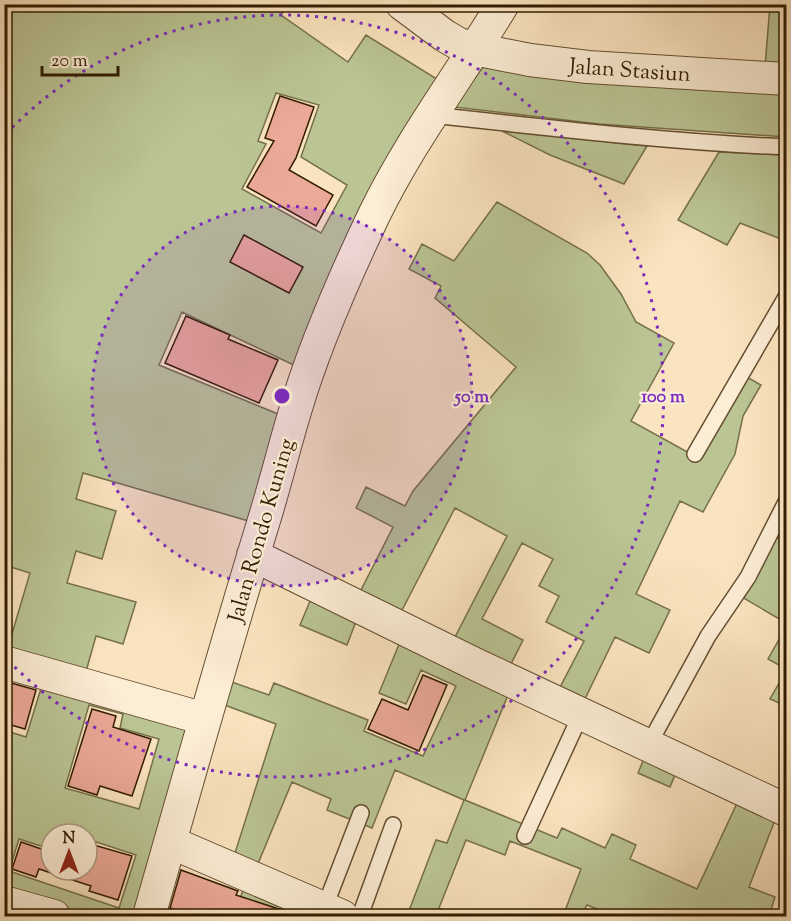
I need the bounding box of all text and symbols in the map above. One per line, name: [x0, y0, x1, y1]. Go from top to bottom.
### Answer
scale bar: [42, 39, 118, 77]
text: 20 m: [51, 49, 88, 75]
street label: Jalan Stasiun: [567, 52, 692, 92]
text: 50 m: [453, 385, 489, 411]
text: 100 m: [641, 385, 685, 411]
centre of rings: [272, 386, 292, 406]
street label: Jalan Rondo Kuning: [221, 435, 305, 628]
north arrow: [39, 822, 99, 882]
text: N: [63, 828, 76, 851]

